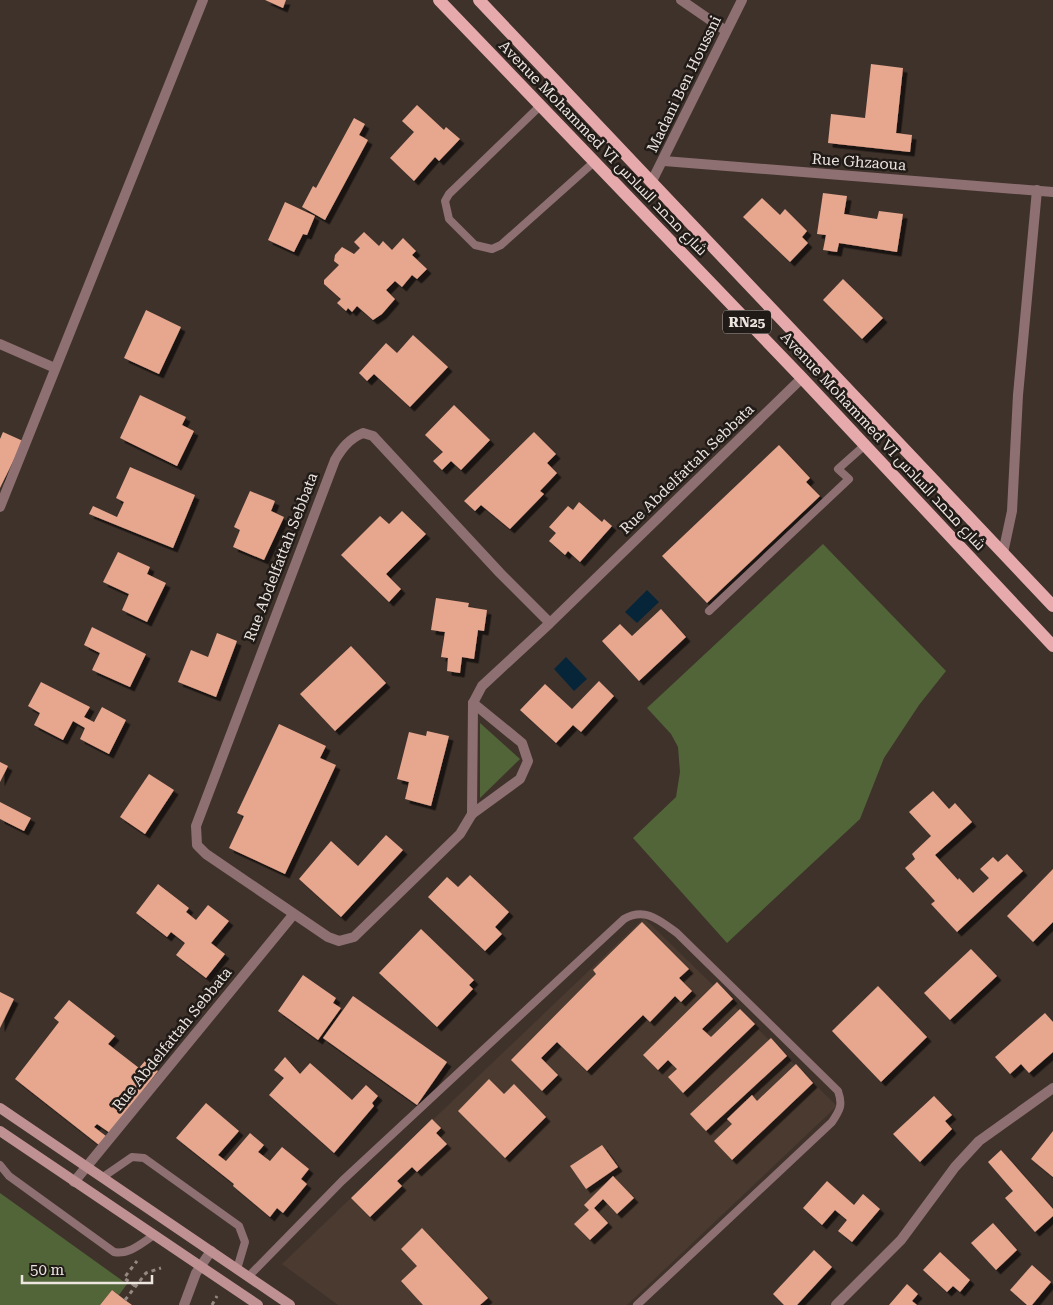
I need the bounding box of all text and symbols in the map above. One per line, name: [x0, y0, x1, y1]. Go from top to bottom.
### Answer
street label: Madani Ben Houssni: [643, 13, 725, 155]
street label: Avenue Mohammed VI شارع محمد السادس: [494, 37, 711, 261]
street label: Rue Ghzaoua: [811, 150, 907, 174]
road number: RN25: [723, 311, 771, 334]
street label: Avenue Mohammed VI شارع محمد السادس: [775, 328, 989, 555]
street label: Rue Abdelfattah Sebbata: [616, 400, 758, 538]
street label: Rue Abdelfattah Sebbata: [240, 470, 322, 644]
street label: Rue Abdelfattah Sebbata: [109, 964, 235, 1114]
scale bar: [22, 1252, 152, 1284]
text: 50 m: [30, 1261, 65, 1279]

